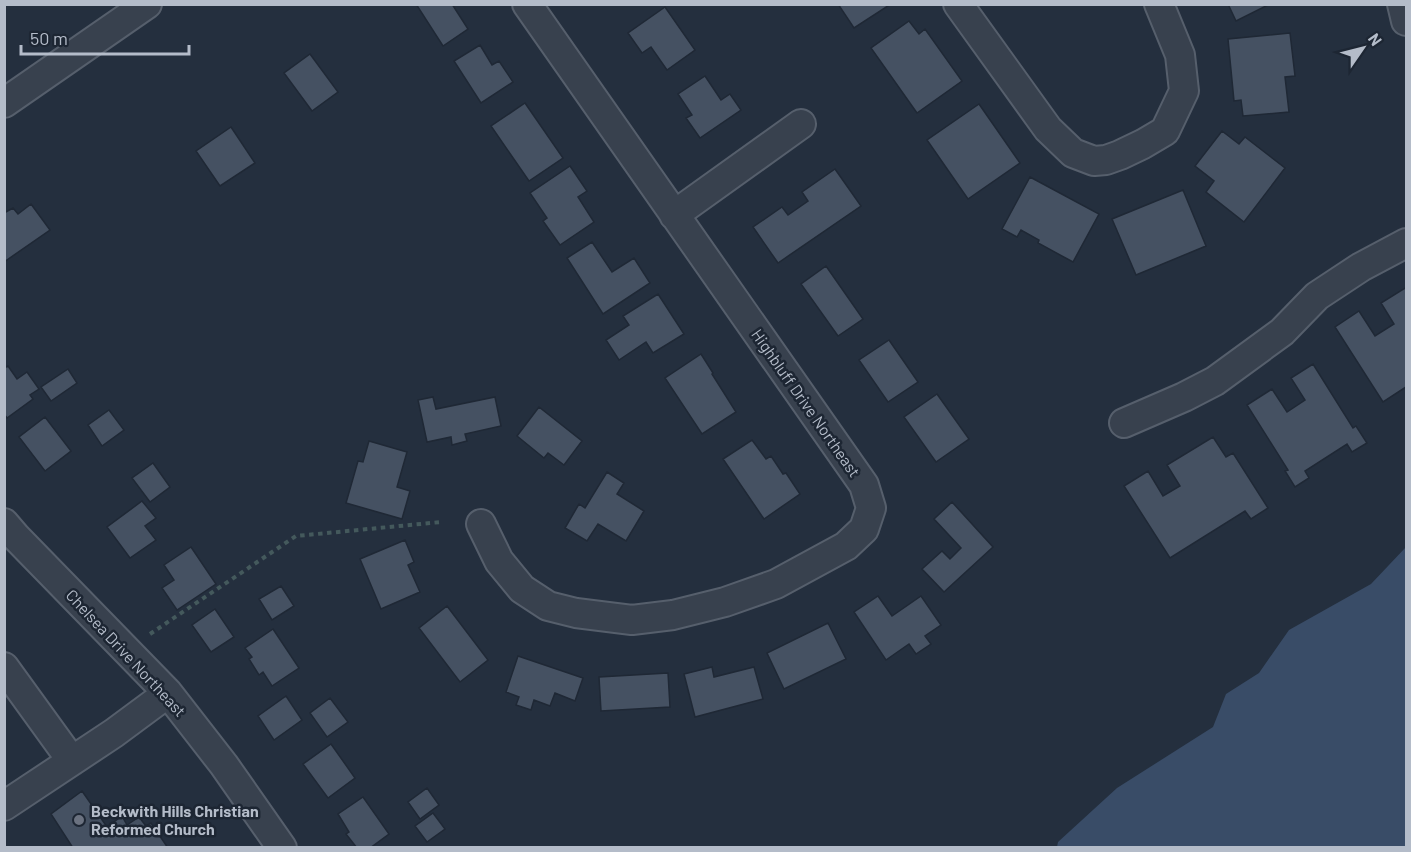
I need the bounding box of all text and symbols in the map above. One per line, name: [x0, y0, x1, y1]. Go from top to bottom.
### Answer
scale bar: [21, 18, 189, 56]
north arrow: [1333, 18, 1393, 78]
text: 50 m: [30, 27, 68, 49]
text: N: [1365, 29, 1387, 49]
street label: Highbluff Drive Northeast: [748, 325, 865, 480]
street label: Chelsea Drive Northeast: [63, 585, 190, 720]
place label: Beckwith Hills Christian Reformed Church: [91, 801, 259, 838]
marker: Beckwith Hills Christian Reformed Church: [72, 813, 86, 827]

